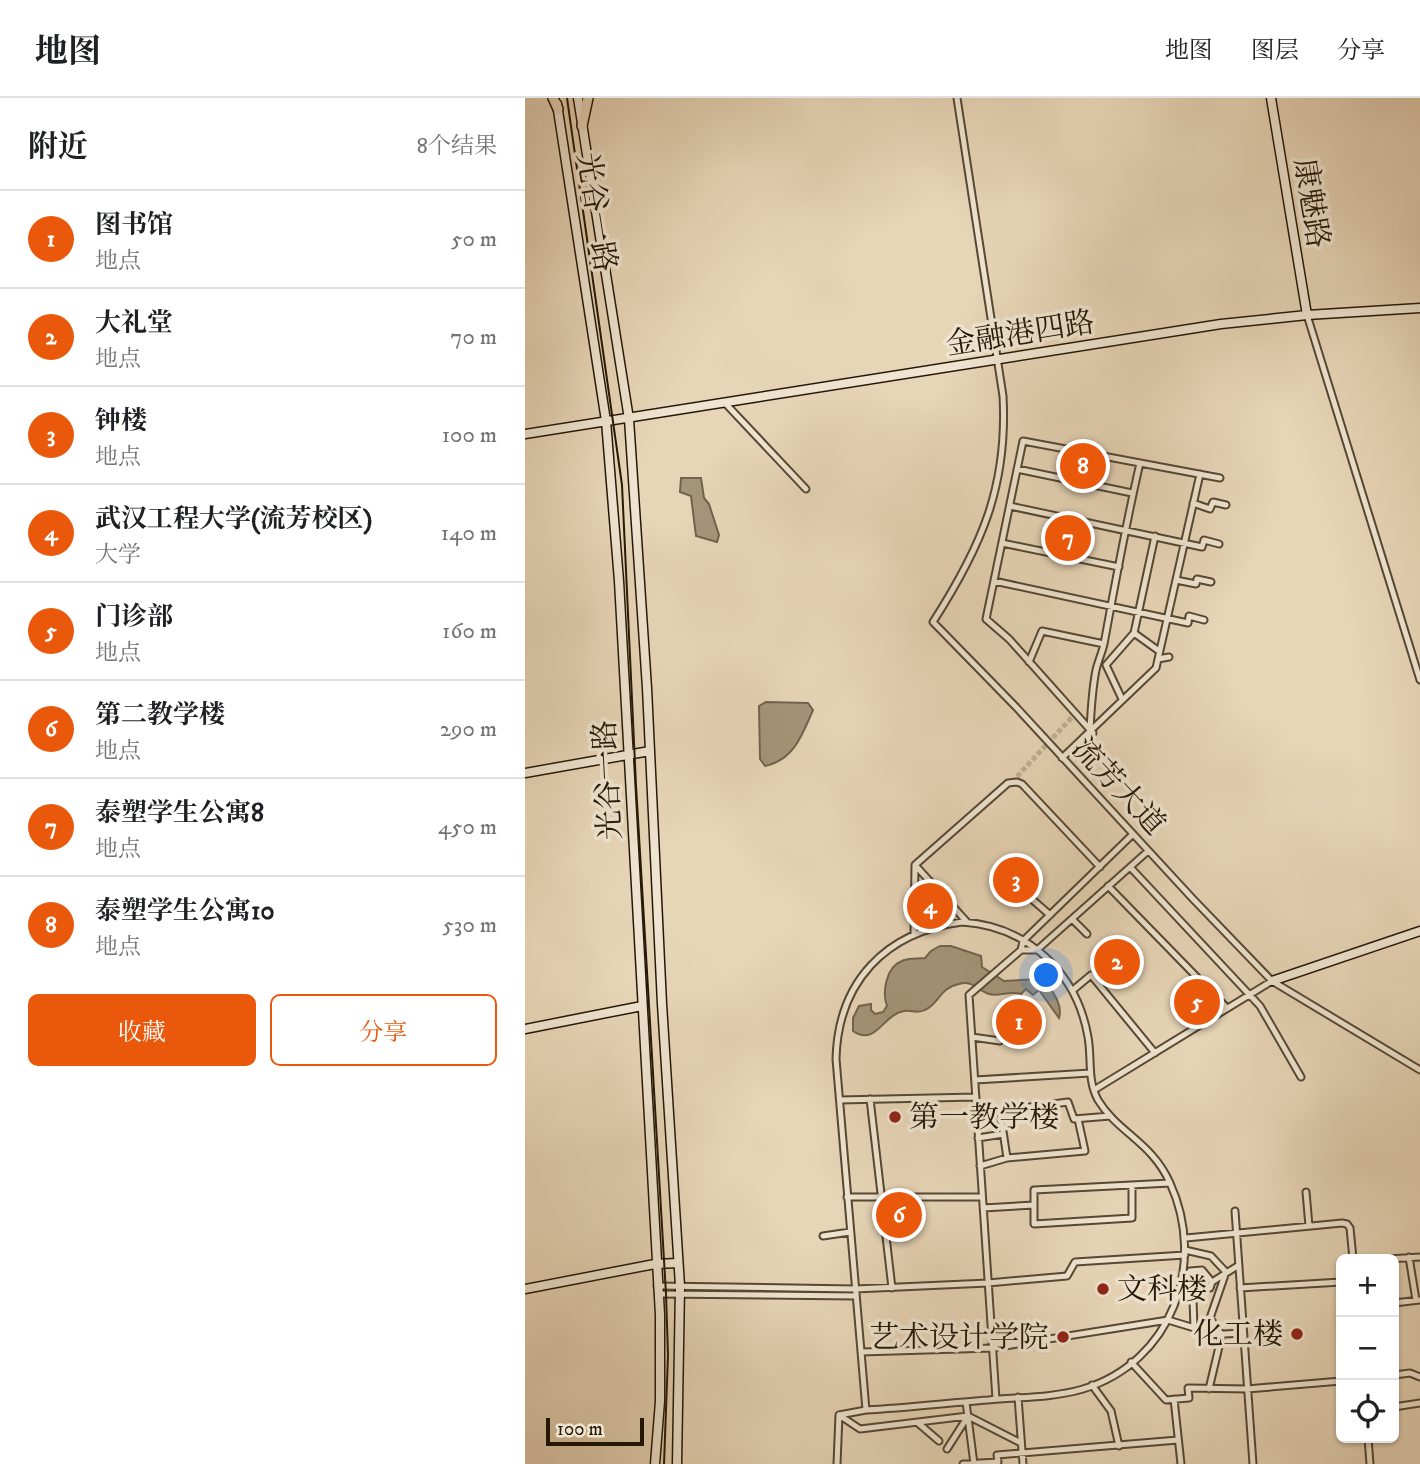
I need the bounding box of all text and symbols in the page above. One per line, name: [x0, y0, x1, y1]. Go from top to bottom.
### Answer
text: 地图: [35, 32, 101, 73]
text: 地图: [1165, 36, 1213, 66]
text: 图层: [1251, 36, 1299, 66]
text: 分享: [1337, 36, 1385, 66]
text: 附近: [28, 129, 88, 166]
text: 8个结果: [416, 132, 497, 161]
street label: 光谷一路: [568, 150, 623, 274]
street label: 康魅路: [1285, 156, 1336, 251]
text: 图书馆: [95, 209, 173, 242]
text: 1: [47, 225, 55, 254]
text: 50 m: [451, 225, 497, 254]
text: 地点: [95, 247, 141, 276]
street label: 金融港四路: [943, 304, 1097, 364]
text: 大礼堂: [95, 307, 173, 340]
text: 2: [45, 323, 57, 352]
text: 70 m: [450, 323, 497, 352]
text: 地点: [95, 345, 141, 374]
text: 钟楼: [95, 405, 147, 438]
text: 3: [47, 421, 55, 450]
text: 100 m: [442, 421, 497, 450]
pin: 8: [1060, 440, 1106, 492]
text: 地点: [95, 443, 141, 472]
text: 武汉工程大学(流芳校区): [95, 503, 372, 536]
pin: 7: [1045, 512, 1091, 564]
text: 4: [44, 519, 58, 548]
text: 140 m: [441, 519, 497, 548]
text: 大学: [95, 541, 141, 570]
text: 门诊部: [95, 601, 173, 634]
text: 5: [45, 617, 57, 646]
text: 160 m: [442, 617, 497, 646]
text: 地点: [95, 639, 141, 668]
text: 第二教学楼: [95, 699, 225, 732]
text: 6: [45, 715, 57, 744]
text: 290 m: [440, 715, 497, 744]
street label: 光谷一路: [587, 719, 630, 841]
street label: 流芳大道: [1063, 731, 1172, 844]
text: 地点: [95, 737, 141, 766]
text: 泰塑学生公寓8: [95, 797, 264, 830]
text: 7: [45, 813, 57, 842]
text: 450 m: [438, 813, 497, 842]
text: 地点: [95, 835, 141, 864]
pin: 3: [993, 854, 1039, 906]
pin: 4: [907, 880, 953, 932]
text: 泰塑学生公寓10: [95, 895, 274, 928]
text: 8: [45, 911, 57, 940]
text: 530 m: [442, 911, 497, 940]
text: 地点: [95, 933, 141, 962]
pin: 2: [1094, 936, 1140, 988]
your location: [1029, 958, 1063, 992]
pin: 5: [1174, 976, 1220, 1028]
button: 收藏: [28, 994, 256, 1066]
button: 分享: [270, 994, 497, 1066]
pin: 1: [996, 996, 1042, 1048]
place label: 第一教学楼: [909, 1100, 1059, 1137]
marker: 第一教学楼: [887, 1109, 903, 1125]
pin: 6: [876, 1189, 922, 1241]
map controls: [1336, 1254, 1399, 1443]
button: +: [1336, 1254, 1399, 1317]
place label: 文科楼: [1117, 1272, 1207, 1309]
marker: 文科楼: [1095, 1281, 1111, 1297]
place label: 化工楼: [1193, 1317, 1283, 1354]
button: −: [1336, 1317, 1399, 1380]
place label: 艺术设计学院: [869, 1320, 1049, 1357]
marker: 化工楼: [1289, 1326, 1305, 1342]
marker: 艺术设计学院: [1055, 1329, 1071, 1345]
button: locate: [1336, 1380, 1399, 1443]
scale bar: [546, 1415, 644, 1447]
text: 100 m: [557, 1418, 603, 1441]

